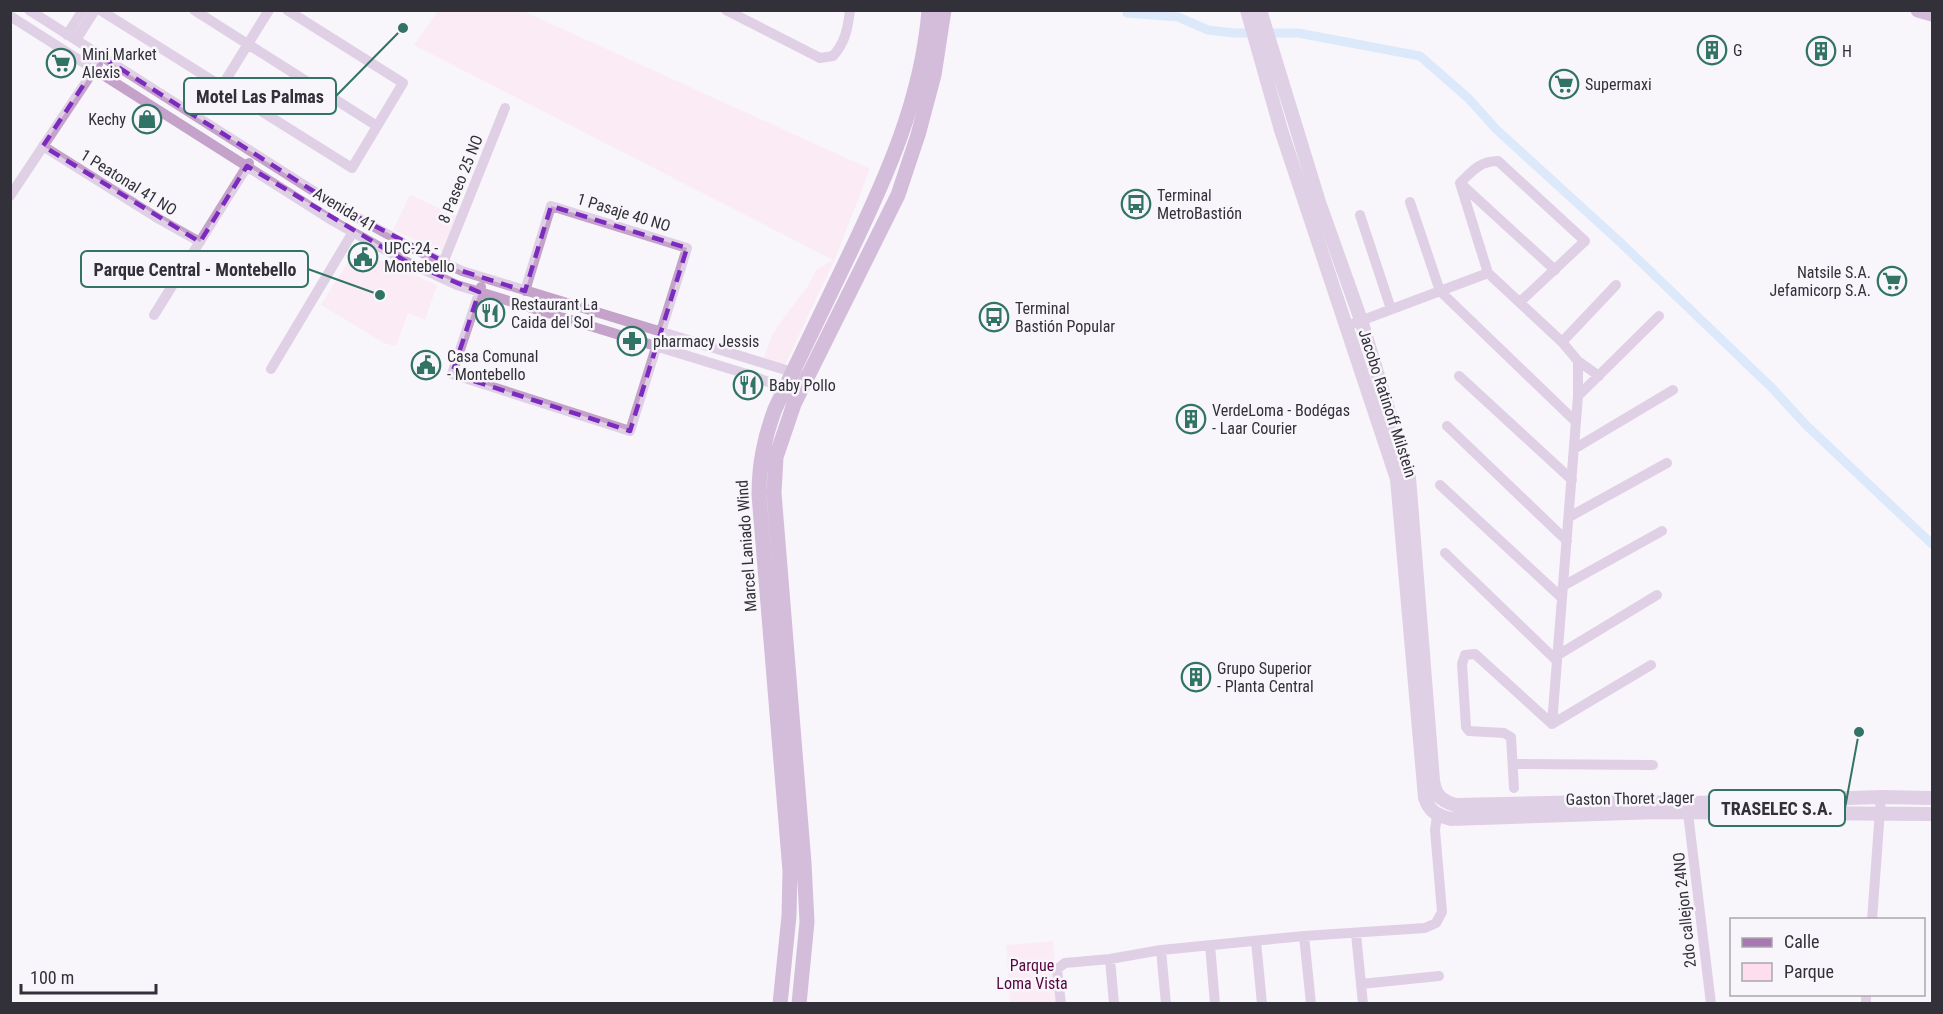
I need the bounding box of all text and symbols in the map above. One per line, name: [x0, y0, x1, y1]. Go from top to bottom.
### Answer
building icon: G: [1696, 34, 1728, 66]
building icon: H: [1805, 35, 1837, 67]
place label: G: [1733, 41, 1742, 60]
place label: H: [1842, 42, 1852, 61]
place label: Mini Market Alexis: [82, 45, 157, 82]
supermarket icon: Mini Market Alexis: [45, 47, 77, 79]
supermarket icon: Supermaxi: [1548, 68, 1580, 100]
place label: Supermaxi: [1585, 75, 1652, 94]
callout: Motel Las Palmas: [184, 78, 336, 114]
text: Motel Las Palmas: [196, 86, 324, 107]
shop icon: Kechy: [131, 103, 163, 135]
place label: Kechy: [88, 110, 126, 129]
street label: 8 Paseo 25 NO: [434, 132, 487, 226]
street label: 1 Peatonal 41 NO: [77, 145, 180, 220]
street label: Avenida 41: [310, 183, 379, 235]
place label: Terminal MetroBastión: [1157, 186, 1242, 223]
bus stop icon: Terminal MetroBastión: [1120, 188, 1152, 220]
street label: 1 Pasaje 40 NO: [575, 189, 673, 236]
place label: UPC-24 - Montebello: [384, 239, 455, 276]
public building icon: UPC-24 - Montebello: [347, 241, 379, 273]
callout: Parque Central - Montebello: [81, 251, 308, 287]
text: Parque Central - Montebello: [94, 259, 296, 280]
place label: Natsile S.A. Jefamicorp S.A.: [1770, 263, 1871, 300]
supermarket icon: Natsile S.A. Jefamicorp S.A.: [1876, 265, 1908, 297]
place label: Restaurant La Caida del Sol: [511, 295, 598, 332]
restaurant icon: Restaurant La Caida del Sol: [474, 297, 506, 329]
place label: Terminal Bastión Popular: [1015, 299, 1115, 336]
bus stop icon: Terminal Bastión Popular: [978, 301, 1010, 333]
pharmacy icon: pharmacy Jessis: [616, 325, 648, 357]
street label: Jacobo Ratinoff Milstein: [1355, 327, 1420, 480]
place label: pharmacy Jessis: [653, 332, 759, 351]
place label: Casa Comunal - Montebello: [447, 347, 538, 384]
public building icon: Casa Comunal - Montebello: [410, 349, 442, 381]
restaurant icon: Baby Pollo: [732, 369, 764, 401]
place label: Baby Pollo: [769, 376, 836, 395]
place label: VerdeLoma - Bodégas - Laar Courier: [1212, 401, 1350, 438]
building icon: VerdeLoma - Bodégas - Laar Courier: [1175, 403, 1207, 435]
street label: Marcel Laniado Wind: [732, 479, 761, 613]
place label: Grupo Superior - Planta Central: [1217, 659, 1314, 696]
building icon: Grupo Superior - Planta Central: [1180, 661, 1212, 693]
street label: Gaston Thoret Jager: [1566, 788, 1695, 809]
callout: TRASELEC S.A.: [1709, 790, 1845, 826]
text: TRASELEC S.A.: [1721, 798, 1833, 819]
street label: 2do callejon 24NO: [1669, 851, 1700, 969]
legend: [1730, 918, 1925, 996]
text: Calle: [1784, 931, 1820, 952]
park label: Parque Loma Vista: [996, 956, 1068, 993]
scale bar: [21, 957, 156, 995]
text: Parque: [1784, 961, 1834, 982]
text: 100 m: [30, 967, 74, 988]

